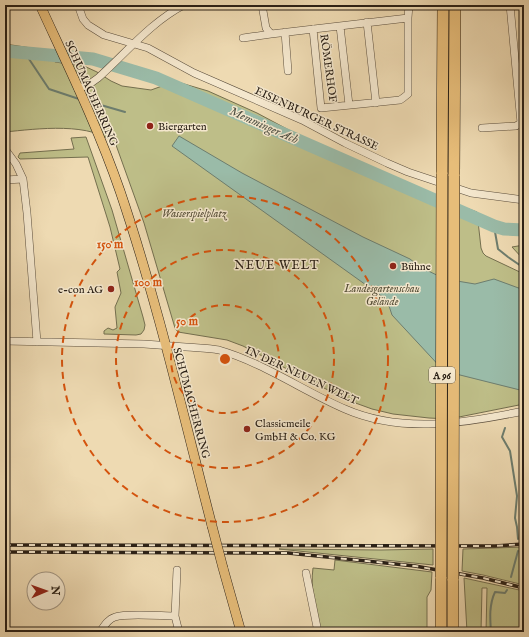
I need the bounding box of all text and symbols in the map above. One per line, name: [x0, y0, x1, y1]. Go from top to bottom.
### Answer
street label: RÖMERHOF: [316, 33, 340, 103]
street label: SCHUMACHERRING: [61, 38, 121, 149]
street label: EISENBURGER STRASSE: [252, 84, 381, 154]
water label: Memminger Ach: [227, 104, 300, 148]
place label: Biergarten: [158, 120, 207, 134]
marker: Biergarten: [145, 121, 155, 131]
park label: Wasserspielplatz: [162, 207, 228, 221]
text: 150 m: [97, 237, 124, 252]
district label: NEUE WELT: [234, 258, 320, 273]
place label: Bühne: [401, 260, 431, 274]
marker: Bühne: [388, 261, 398, 271]
text: 100 m: [134, 275, 163, 290]
park label: Landesgartenschau Gelände: [343, 282, 420, 309]
place label: e-con AG: [58, 283, 103, 297]
marker: e-con AG: [106, 284, 116, 294]
text: 50 m: [176, 314, 199, 329]
street label: IN DER NEUEN WELT: [243, 344, 360, 408]
street label: SCHUMACHERRING: [169, 346, 213, 461]
centre of rings: [218, 352, 232, 366]
road number: A 96: [429, 367, 455, 383]
place label: Classicmeile GmbH & Co. KG: [255, 417, 336, 444]
marker: Classicmeile GmbH & Co. KG: [242, 424, 252, 434]
north arrow: [26, 571, 66, 611]
text: N: [48, 585, 62, 596]

